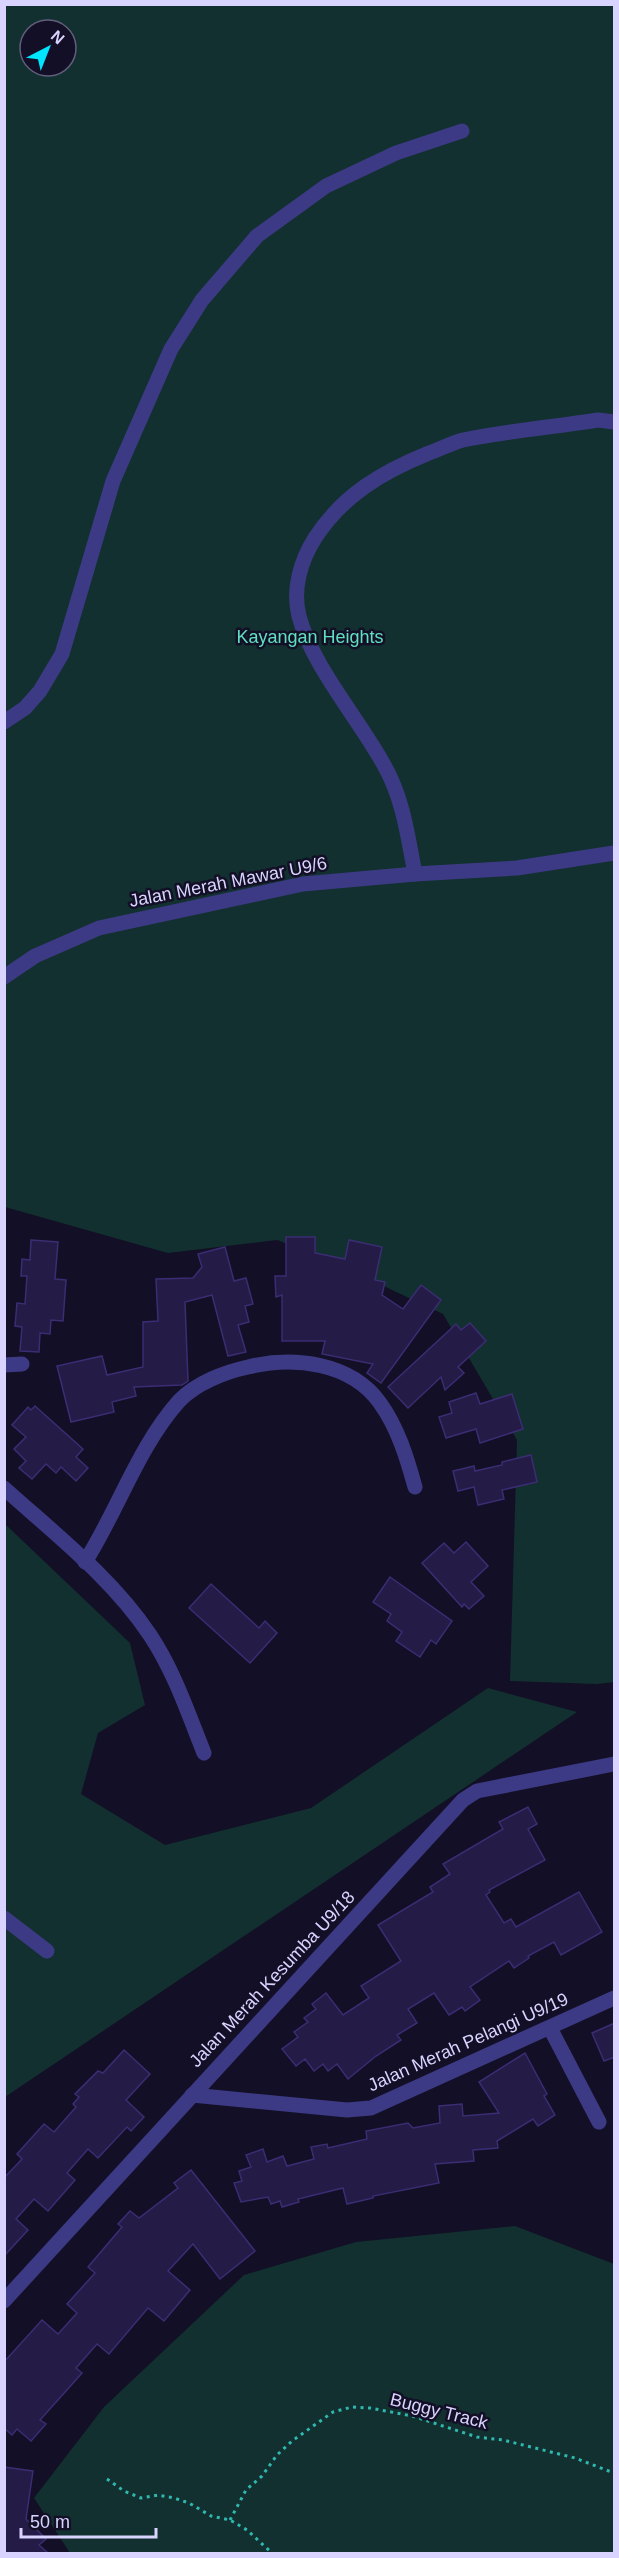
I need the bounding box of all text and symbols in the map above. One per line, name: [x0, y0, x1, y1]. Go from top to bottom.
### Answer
north arrow: [18, 18, 78, 78]
text: N: [48, 27, 68, 47]
park label: Kayangan Heights: [236, 627, 384, 647]
street label: Jalan Merah Mawar U9/6: [127, 853, 329, 911]
street label: Jalan Merah Kesumba U9/18: [185, 1887, 359, 2071]
street label: Jalan Merah Pelangi U9/19: [365, 1989, 571, 2095]
street label: Buggy Track: [388, 2389, 491, 2433]
scale bar: [21, 2501, 156, 2539]
text: 50 m: [30, 2512, 70, 2532]

